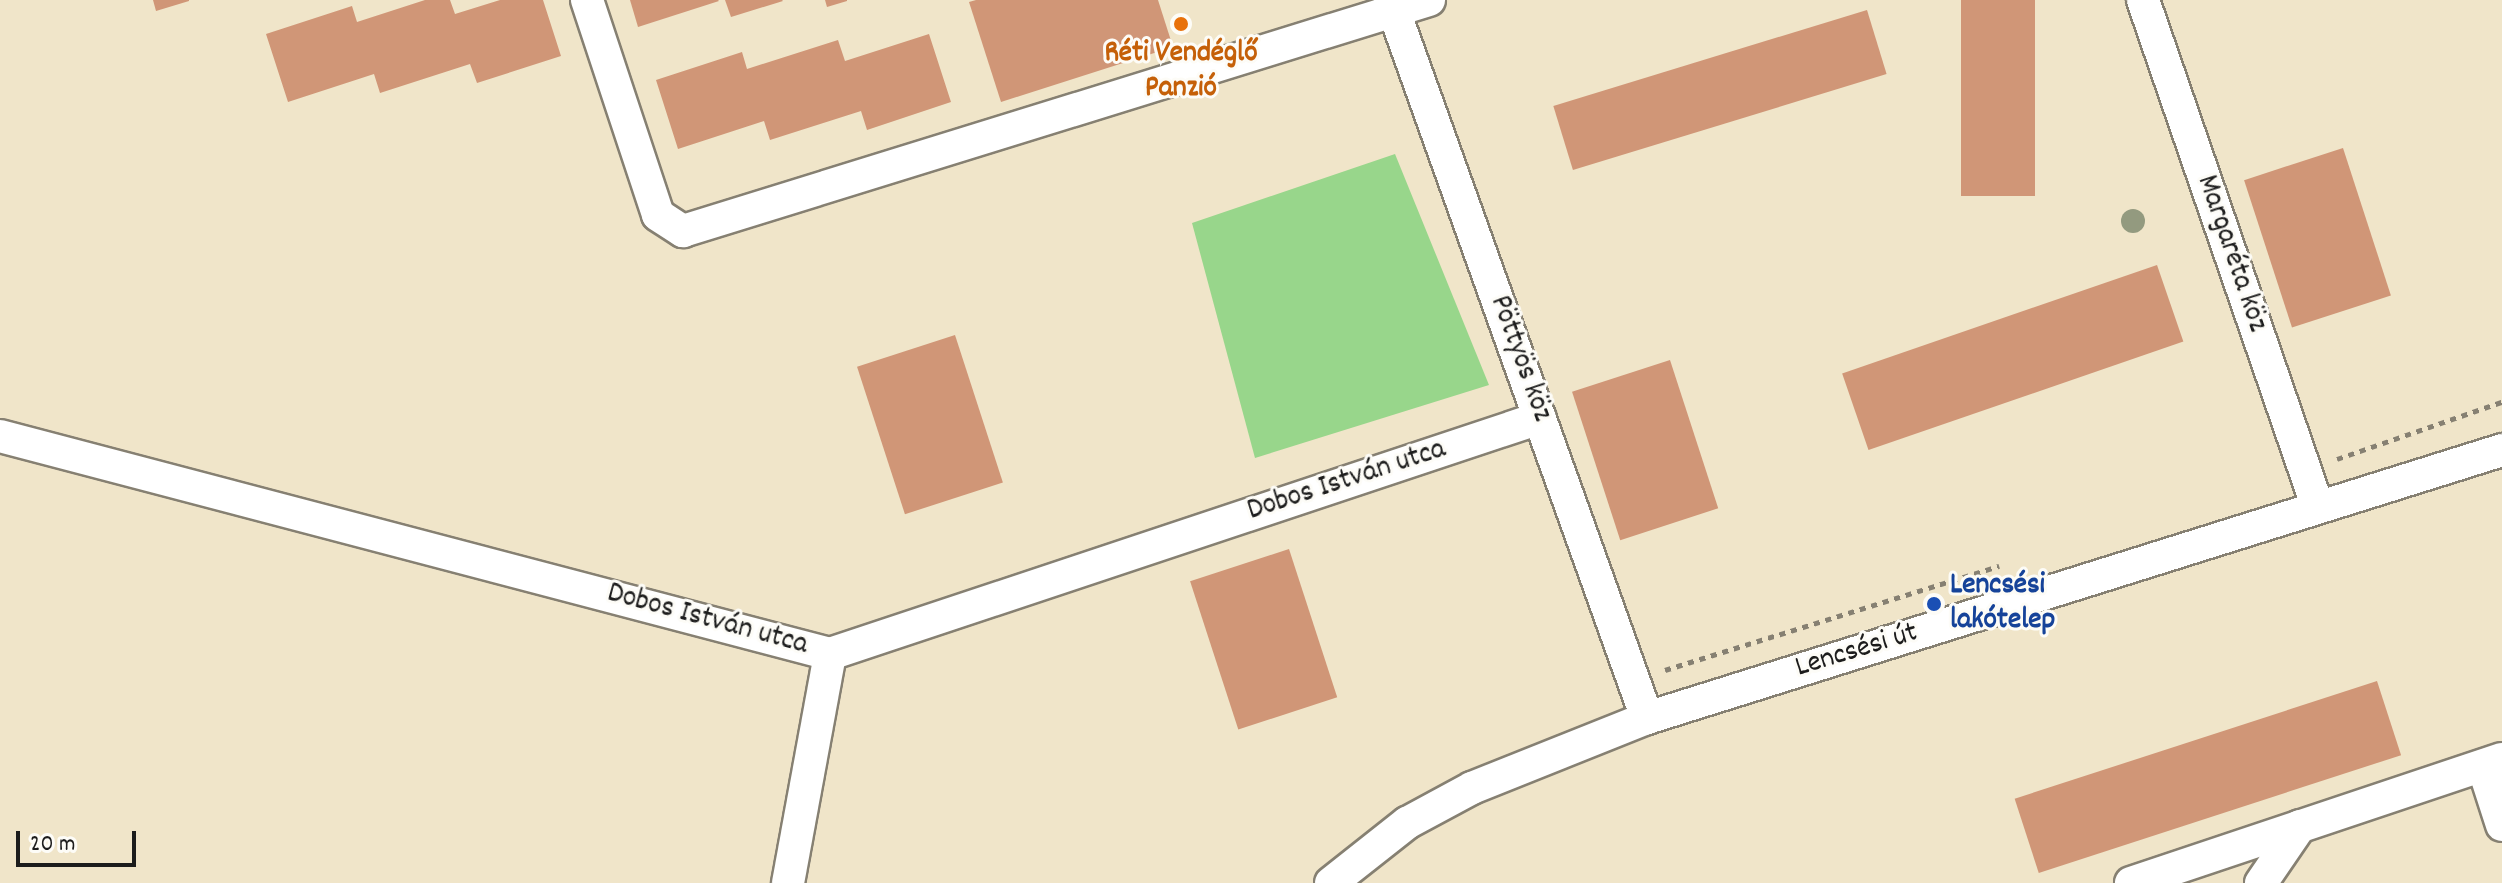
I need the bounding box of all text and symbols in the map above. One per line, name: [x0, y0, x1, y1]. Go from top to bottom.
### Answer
marker: Réti Vendéglő Panzió: [1172, 15, 1190, 33]
place label: Réti Vendéglő Panzió: [1104, 37, 1258, 108]
street label: Margaréta köz: [2186, 171, 2274, 337]
street label: Pöttyös köz: [1480, 291, 1558, 427]
street label: Dobos István utca: [1243, 433, 1451, 531]
place label: Lencsési lakótelep: [1950, 569, 2055, 640]
street label: Dobos István utca: [603, 577, 811, 665]
marker: Lencsési lakótelep: [1925, 595, 1943, 613]
street label: Lencsési út: [1792, 616, 1922, 688]
scale bar: [20, 815, 140, 865]
text: 20 m: [30, 828, 76, 862]

